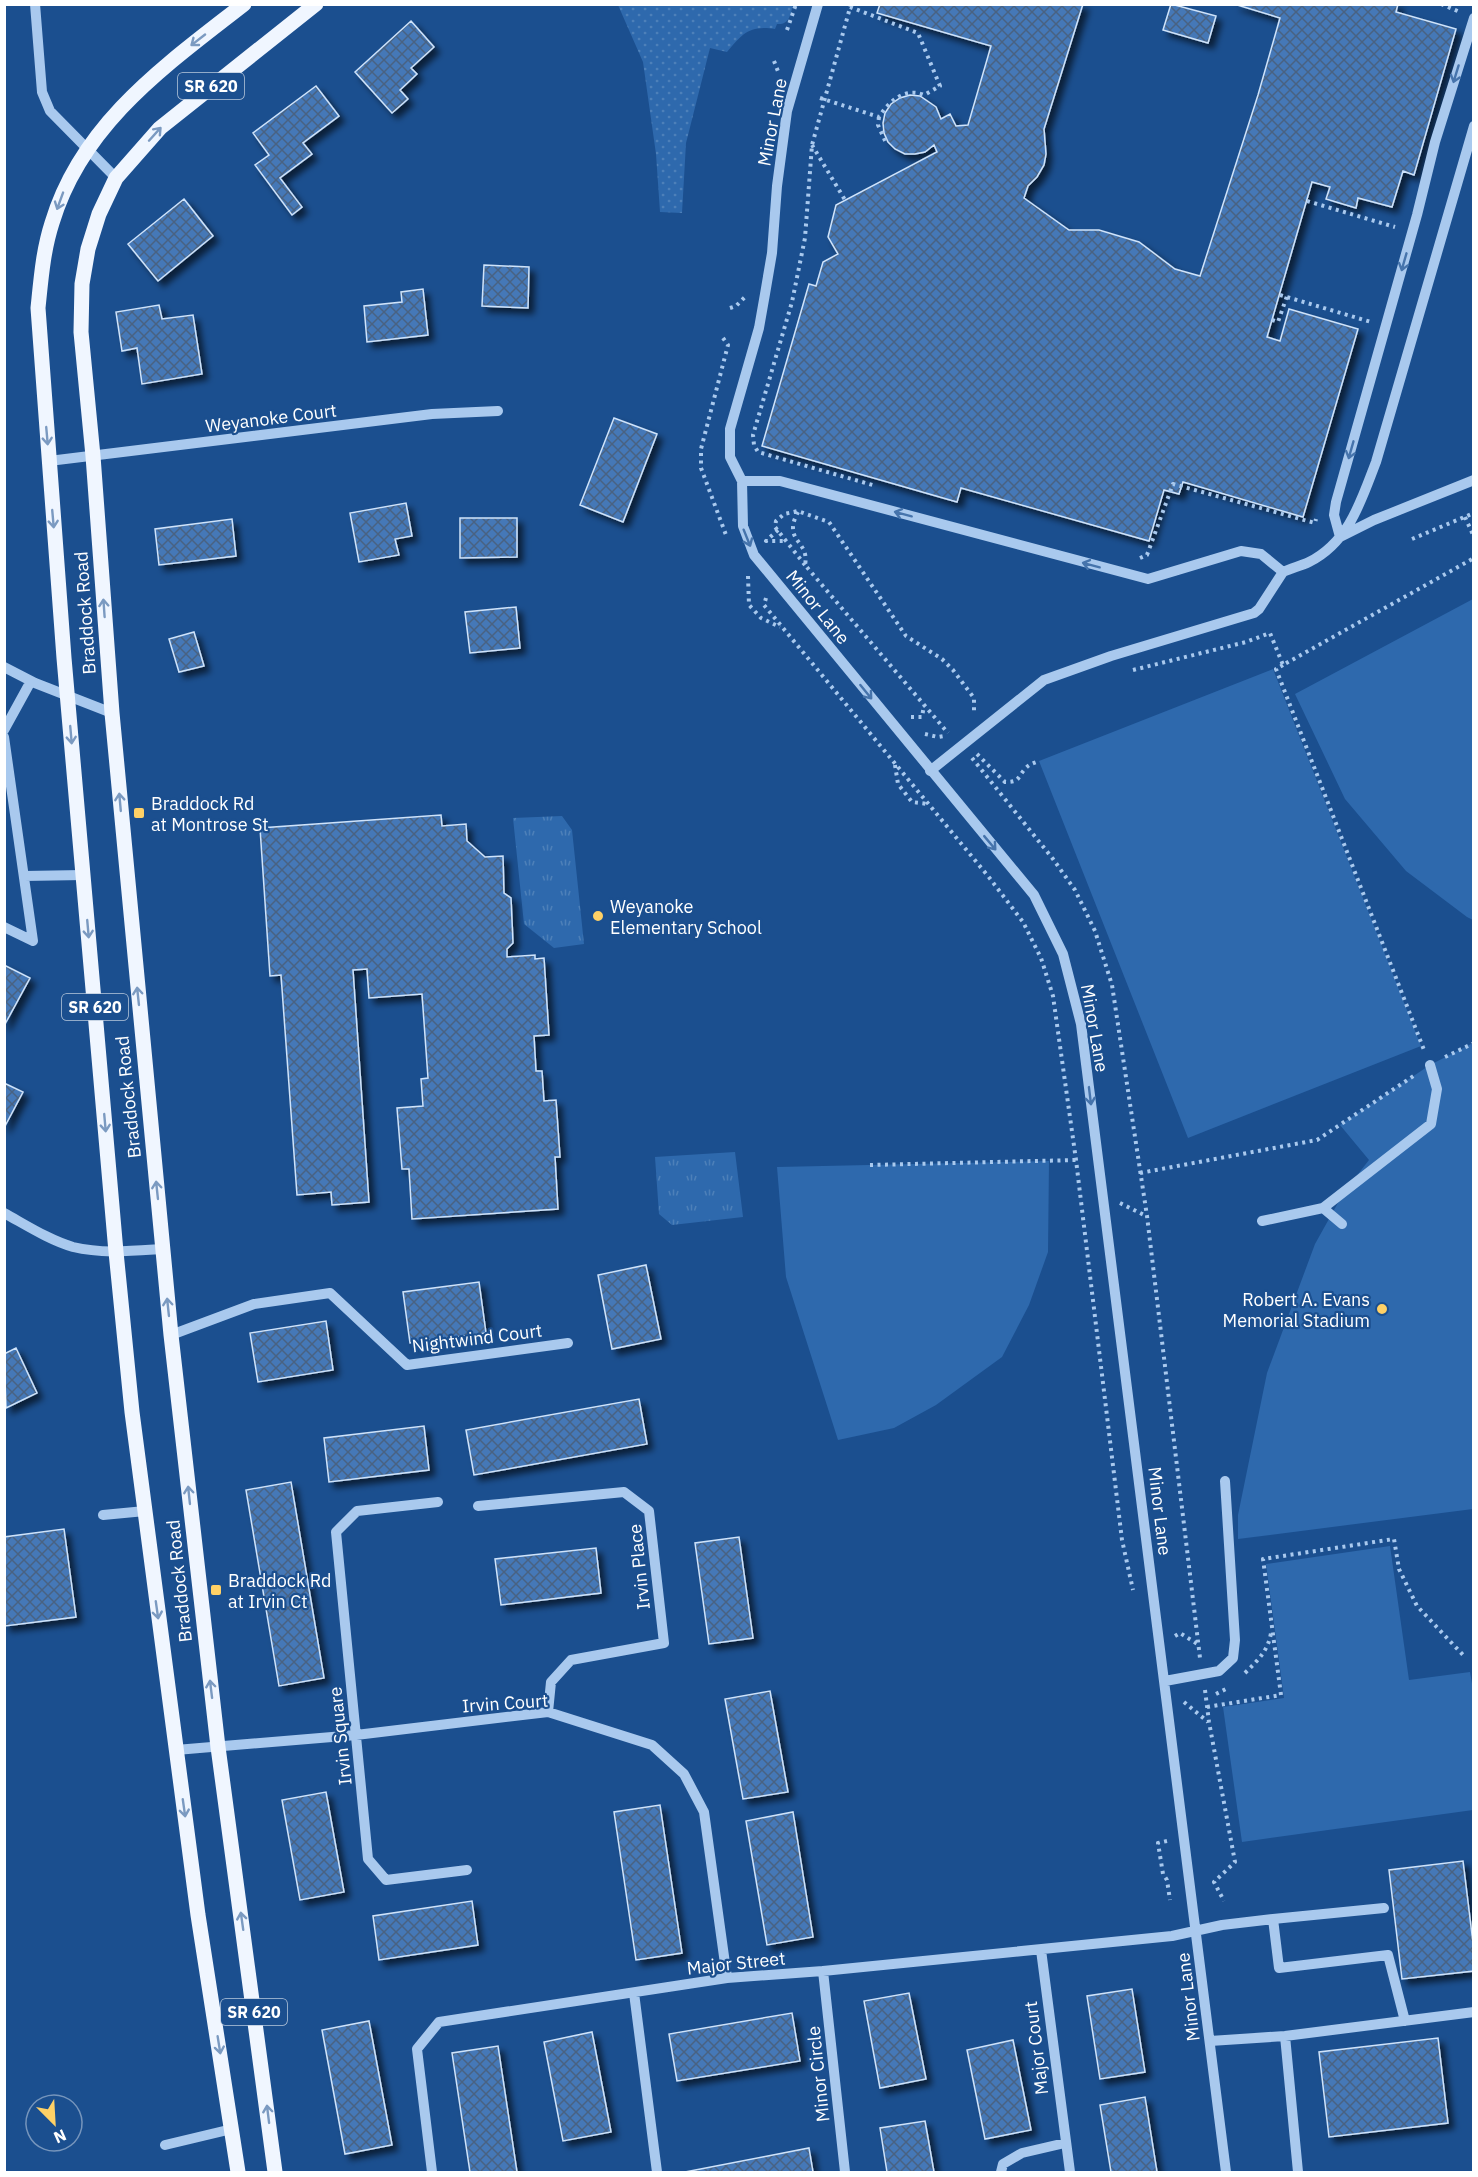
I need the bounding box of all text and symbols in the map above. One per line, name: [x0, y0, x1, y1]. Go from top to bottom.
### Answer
one-way arrow: [190, 34, 206, 47]
one-way arrow: [1449, 64, 1460, 83]
road number: SR 620: [178, 73, 244, 99]
street label: Minor Lane: [752, 76, 792, 168]
one-way arrow: [147, 126, 162, 141]
one-way arrow: [53, 191, 64, 210]
one-way arrow: [1398, 252, 1409, 271]
street label: Weyanoke Court: [204, 399, 338, 437]
one-way arrow: [42, 426, 53, 446]
one-way arrow: [1345, 440, 1356, 459]
one-way arrow: [894, 508, 913, 520]
one-way arrow: [48, 509, 59, 529]
one-way arrow: [742, 528, 753, 547]
street label: Braddock Road: [69, 551, 101, 675]
one-way arrow: [1082, 558, 1101, 570]
street label: Minor Lane: [781, 565, 855, 649]
one-way arrow: [98, 598, 109, 618]
one-way arrow: [859, 684, 872, 700]
one-way arrow: [66, 724, 77, 744]
place label: Braddock Rd at Montrose St: [151, 792, 269, 836]
one-way arrow: [114, 793, 125, 812]
marker: Braddock Rd at Montrose St: [132, 806, 146, 820]
one-way arrow: [983, 835, 997, 850]
place label: Weyanoke Elementary School: [610, 895, 762, 939]
marker: Weyanoke Elementary School: [591, 909, 605, 923]
one-way arrow: [83, 918, 94, 938]
street label: Minor Lane: [1076, 982, 1114, 1074]
one-way arrow: [132, 987, 143, 1007]
road number: SR 620: [62, 994, 128, 1020]
street label: Braddock Road: [110, 1035, 146, 1159]
one-way arrow: [1085, 1086, 1096, 1105]
one-way arrow: [100, 1113, 111, 1133]
one-way arrow: [151, 1181, 162, 1201]
place label: Robert A. Evans Memorial Stadium: [1223, 1288, 1370, 1332]
one-way arrow: [162, 1298, 173, 1318]
marker: Robert A. Evans Memorial Stadium: [1375, 1302, 1389, 1316]
street label: Nightwind Court: [411, 1319, 543, 1357]
street label: Minor Lane: [1143, 1465, 1177, 1557]
one-way arrow: [183, 1486, 194, 1506]
street label: Braddock Road: [161, 1519, 197, 1643]
street label: Irvin Place: [623, 1523, 655, 1611]
place label: Braddock Rd at Irvin Ct: [228, 1569, 331, 1613]
marker: Braddock Rd at Irvin Ct: [209, 1583, 223, 1597]
one-way arrow: [152, 1599, 163, 1619]
one-way arrow: [206, 1680, 217, 1700]
street label: Irvin Square: [323, 1685, 357, 1786]
street label: Irvin Court: [461, 1689, 549, 1717]
one-way arrow: [178, 1798, 189, 1818]
one-way arrow: [236, 1912, 247, 1932]
street label: Major Street: [686, 1946, 786, 1980]
street label: Minor Lane: [1171, 1951, 1205, 2043]
road number: SR 620: [221, 1999, 287, 2025]
street label: Major Court: [1019, 2000, 1053, 2096]
street label: Minor Circle: [802, 2025, 834, 2123]
one-way arrow: [213, 2035, 224, 2054]
north arrow: [24, 2093, 84, 2153]
one-way arrow: [262, 2105, 273, 2125]
text: N: [51, 2125, 69, 2148]

